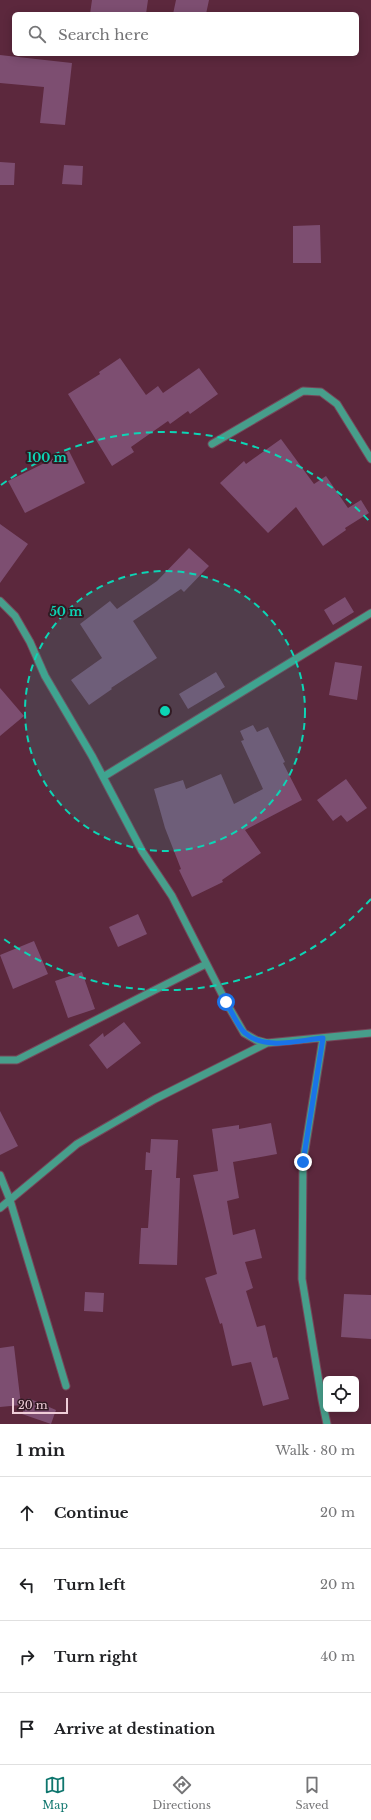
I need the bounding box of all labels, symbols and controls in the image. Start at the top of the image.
search box [12,12,359,56]
icon: search [26,23,48,45]
text: Search here [58,25,149,44]
text: 100 m [27,450,68,465]
text: 50 m [50,604,83,619]
centre of rings [158,704,172,718]
route start [217,993,235,1011]
route end [294,1153,312,1171]
map controls [323,1376,359,1412]
button: locate [323,1376,359,1412]
scale bar [12,1396,68,1415]
text: 20 m [18,1398,48,1412]
text: 1 min [16,1440,65,1461]
text: Walk · 80 m [276,1442,355,1459]
icon: ahead [16,1502,38,1524]
text: Continue [54,1503,129,1522]
text: 20 m [320,1504,355,1521]
icon: left [16,1574,38,1596]
text: Turn left [54,1575,125,1594]
text: 20 m [320,1576,355,1593]
icon: right [16,1646,38,1668]
text: Turn right [54,1647,137,1666]
text: 40 m [320,1648,355,1665]
icon: arrive [16,1718,38,1740]
text: Arrive at destination [54,1719,215,1738]
tab: Map [42,1774,68,1812]
tab: Directions [152,1774,211,1812]
tab: Saved [296,1774,329,1812]

